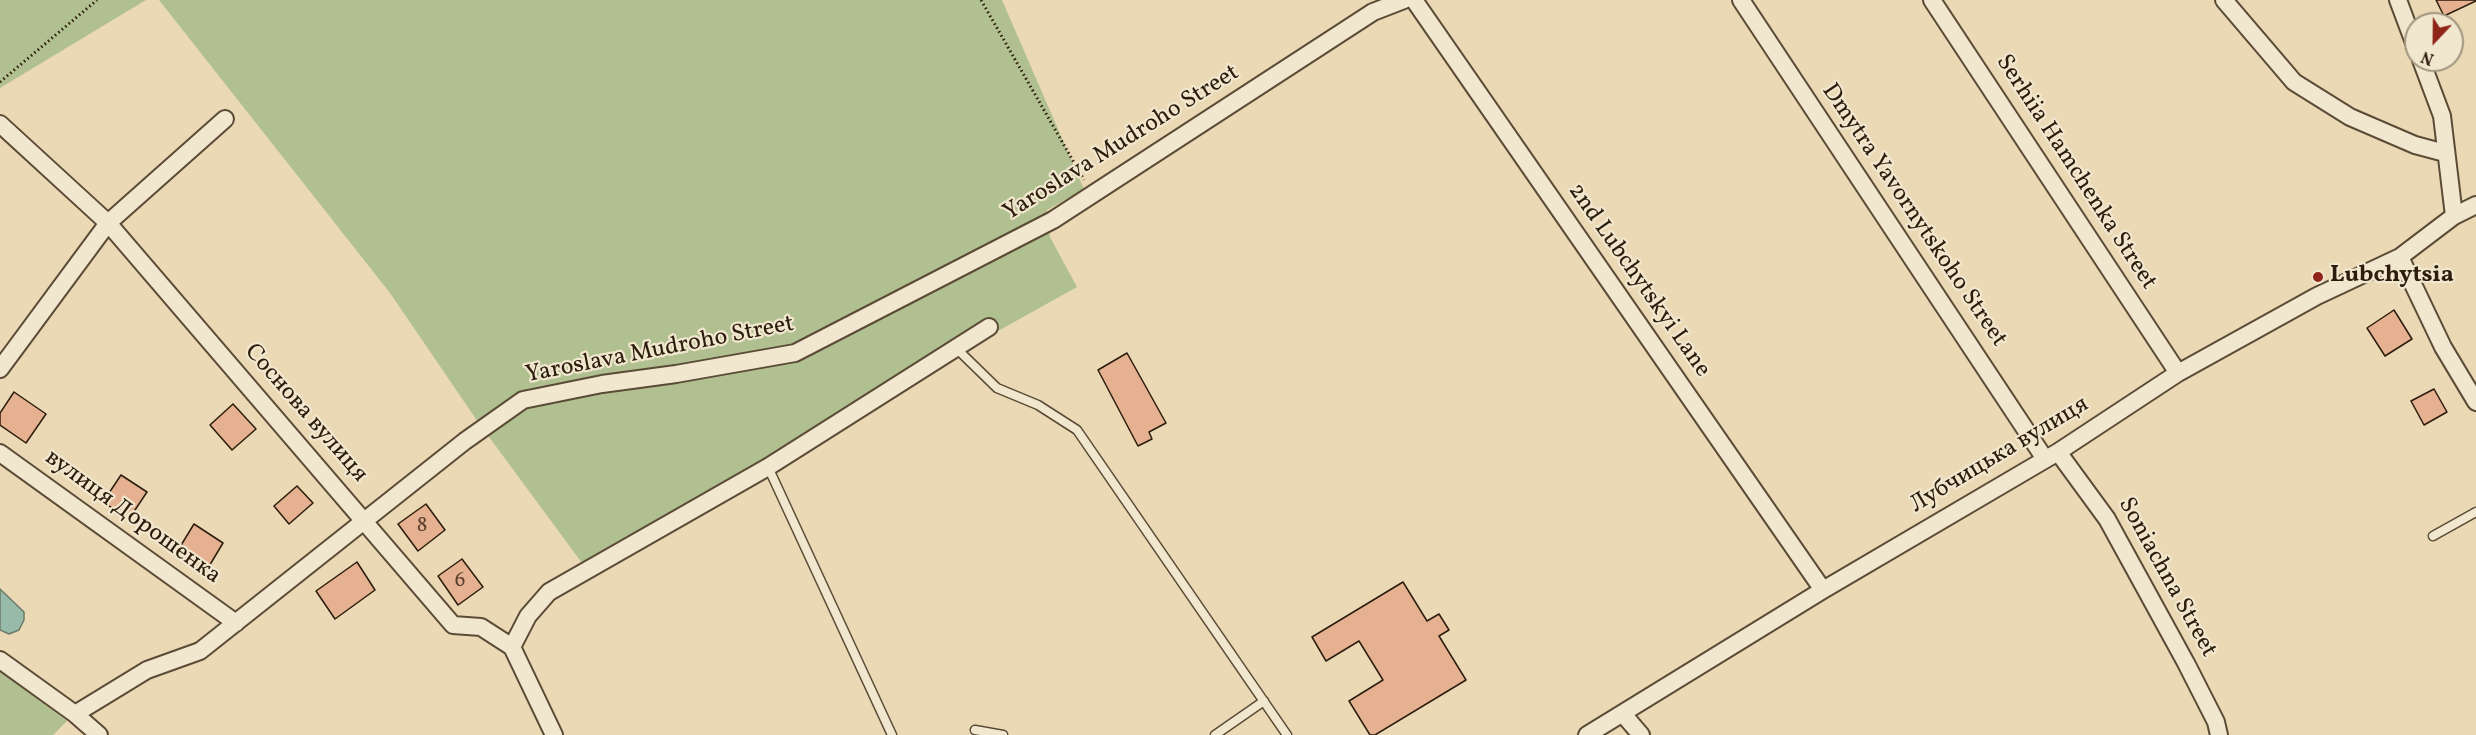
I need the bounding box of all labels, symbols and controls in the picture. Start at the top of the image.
north arrow [2404,12,2464,72]
text: N [2418,44,2438,69]
street label: Serhiia Hamchenka Street [1988,50,2162,296]
street label: Yaroslava Mudroho Street [999,60,1245,228]
street label: Dmytra Yavornytskoho Street [1814,79,2012,353]
street label: 2nd Lubchytskyi Lane [1560,179,1716,383]
place label: Lubchytsia [2330,263,2454,291]
marker: Lubchytsia [2311,270,2325,284]
street label: Yaroslava Mudroho Street [523,311,797,391]
street label: Соснова вулиця [237,339,373,489]
street label: Лубчицька вулиця [1905,391,2095,521]
street label: вулиця Дорошенка [38,444,226,592]
street label: Soniachna Street [2110,493,2222,663]
house number: 8 [417,514,427,540]
house number: 6 [455,569,465,595]

